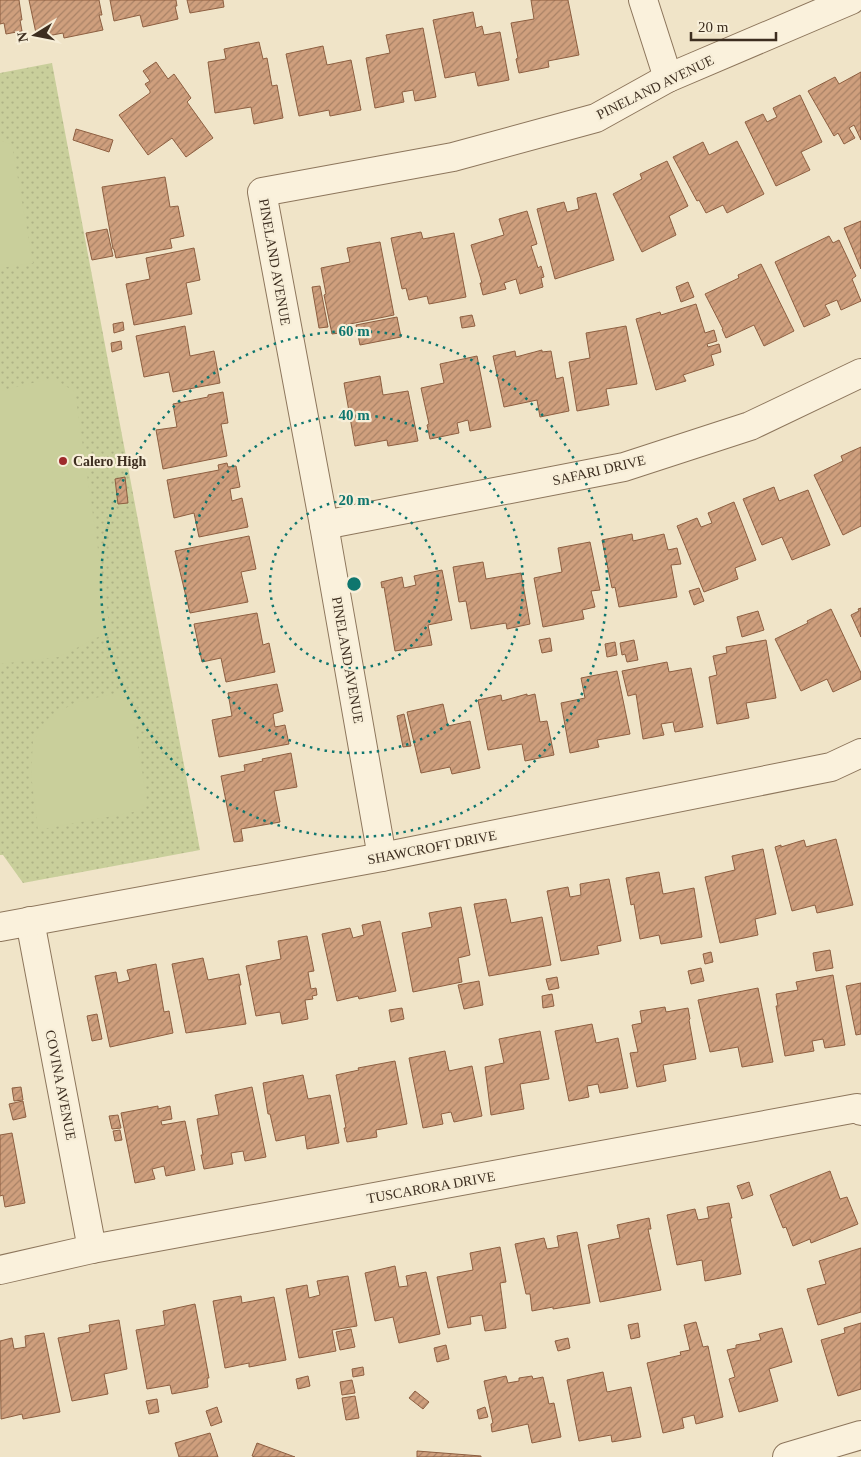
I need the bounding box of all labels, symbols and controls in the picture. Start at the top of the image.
north arrow [10,10,60,60]
scale bar [691,10,776,42]
text: 20 m [698,19,729,35]
text: N [14,31,31,43]
street label: PINELAND AVENUE [594,53,716,122]
street label: PINELAND AVENUE [256,198,293,327]
text: 60 m [338,323,370,339]
text: 40 m [338,407,370,423]
street label: SAFARI DRIVE [551,452,647,488]
place label: Calero High [73,454,146,469]
marker: Calero High [57,455,69,467]
text: 20 m [338,492,370,508]
centre of rings [345,575,363,593]
street label: PINELAND AVENUE [329,596,366,725]
street label: SHAWCROFT DRIVE [366,828,498,867]
street label: COVINA AVENUE [42,1029,79,1142]
street label: TUSCARORA DRIVE [366,1169,497,1206]

